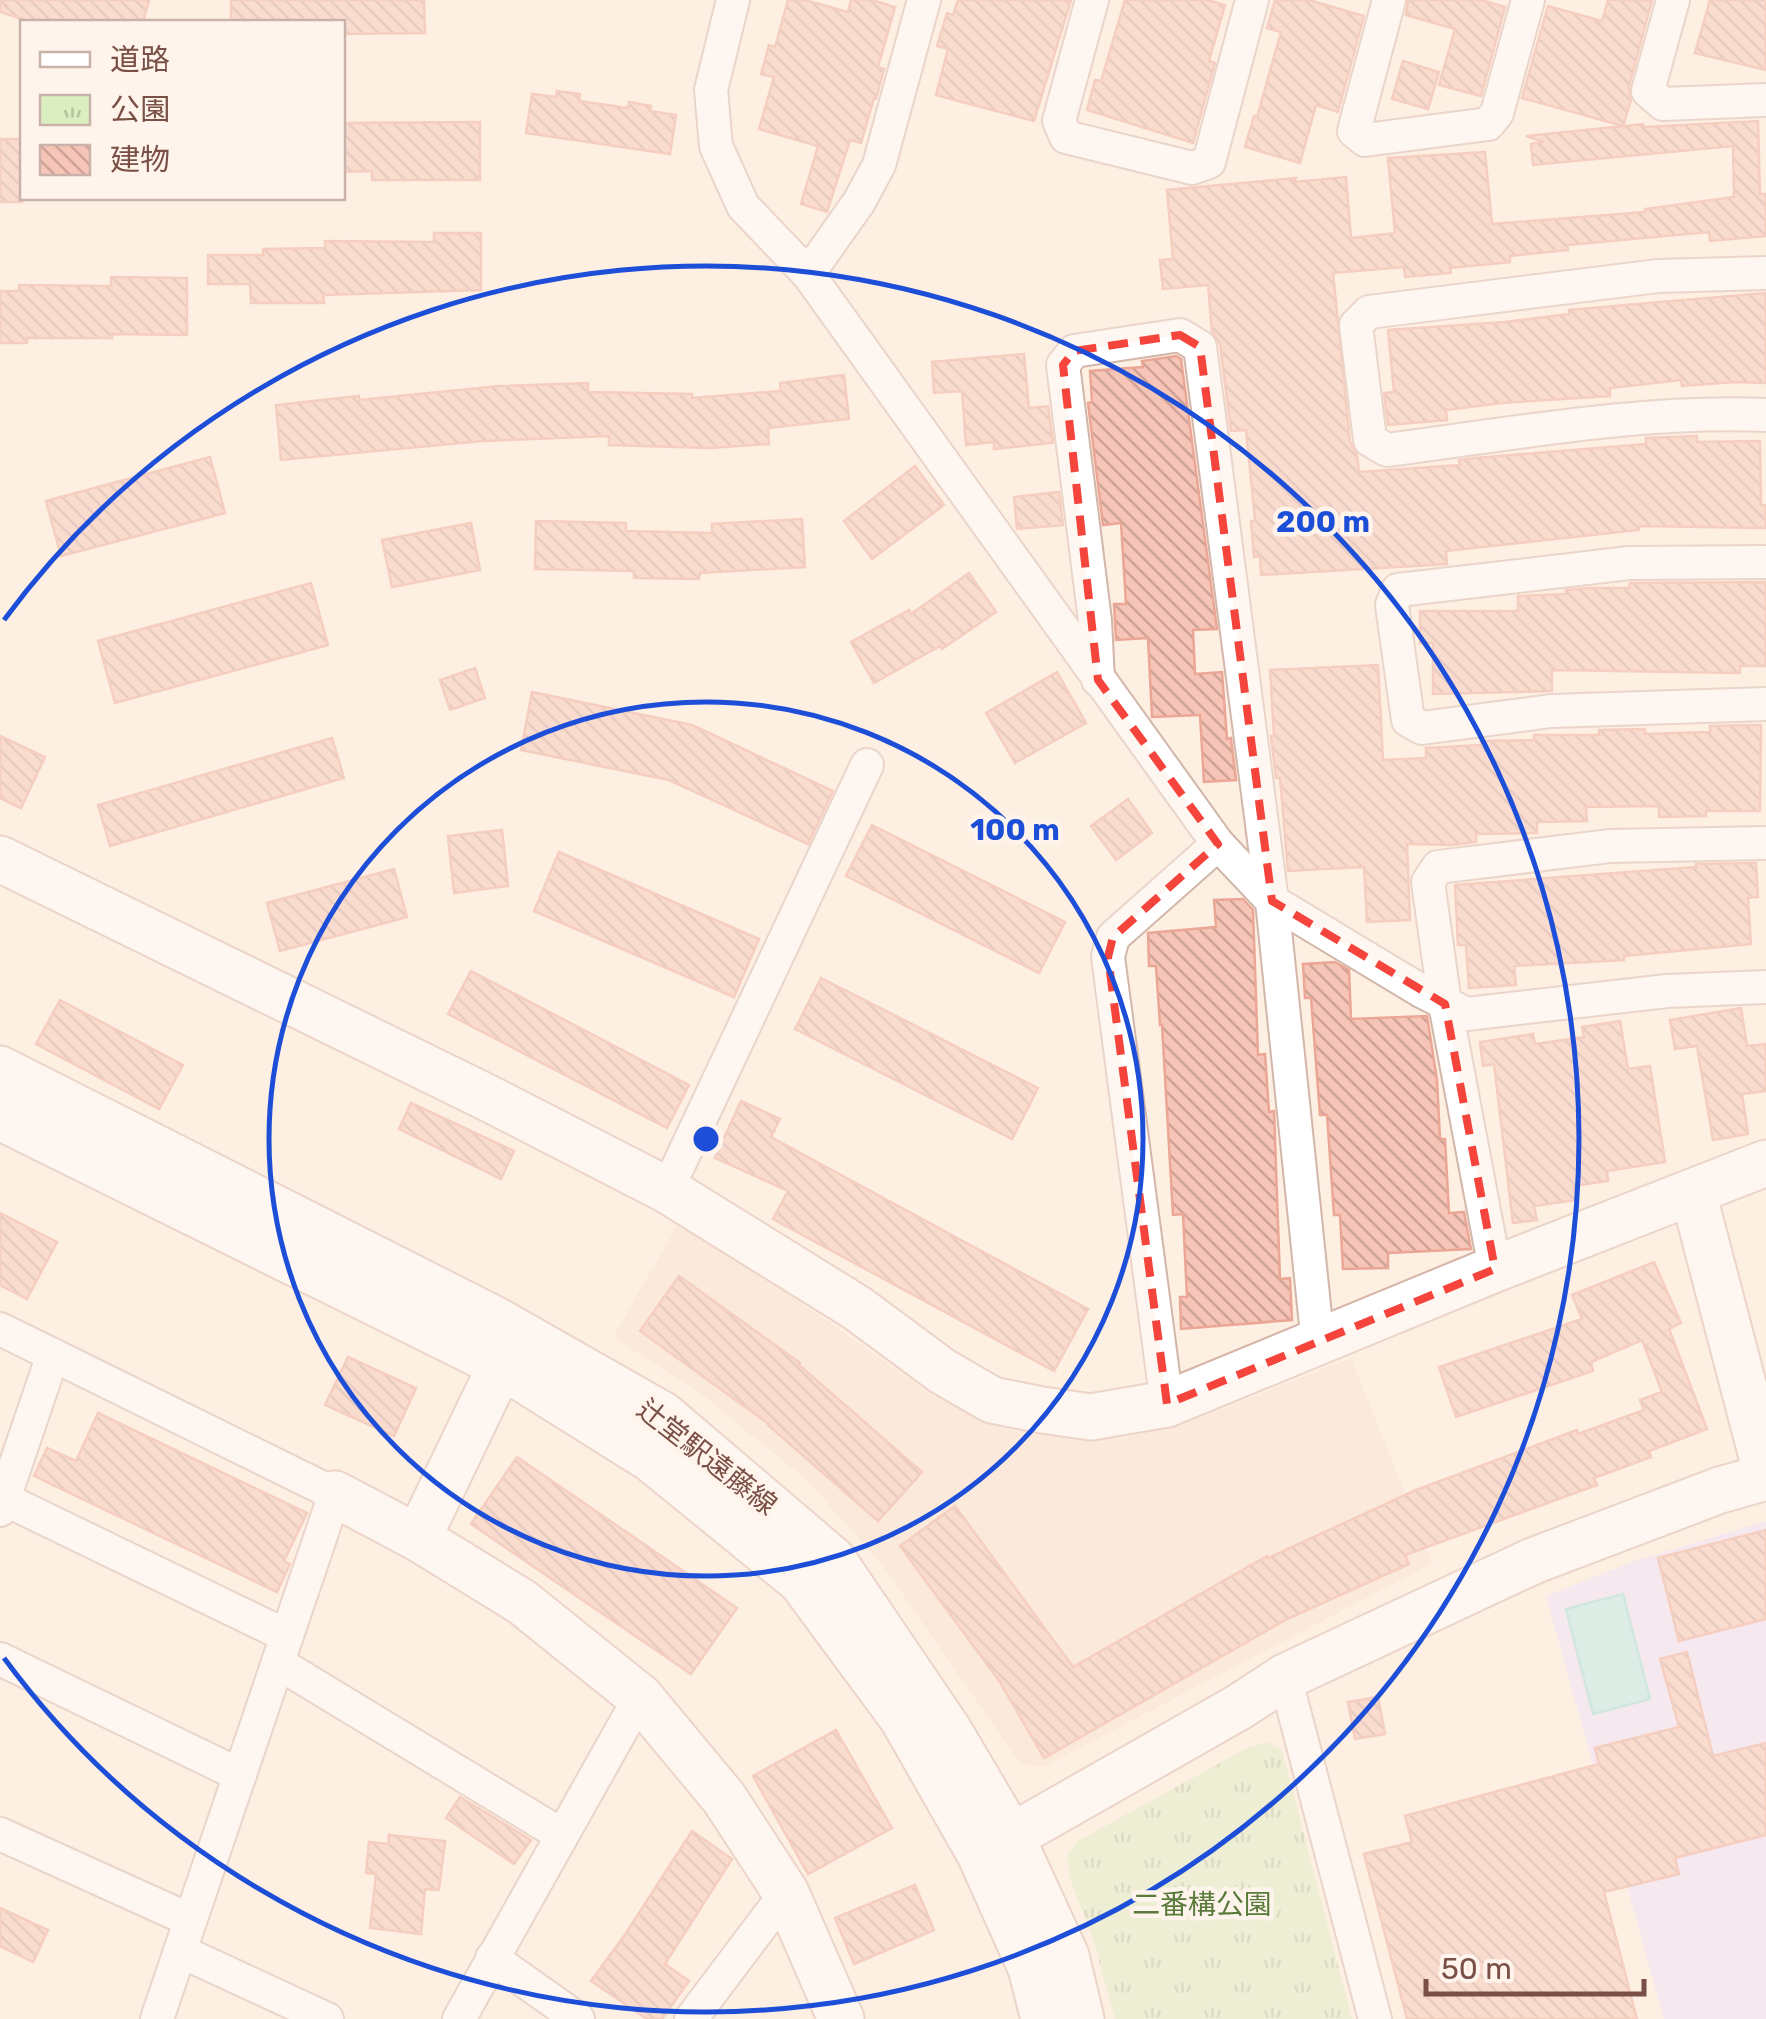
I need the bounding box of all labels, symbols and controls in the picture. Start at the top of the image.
legend [20,20,345,200]
text: 道路 [110,42,170,78]
text: 公園 [110,92,170,128]
text: 建物 [110,142,170,178]
text: 200 m [1276,504,1370,540]
text: 100 m [970,812,1060,848]
centre of rings [688,1121,724,1157]
street label: 辻堂駅遠藤線 [631,1392,783,1522]
park label: 二番構公園 [1132,1888,1272,1921]
scale bar [1426,1934,1644,1996]
text: 50 m [1441,1951,1512,1987]

